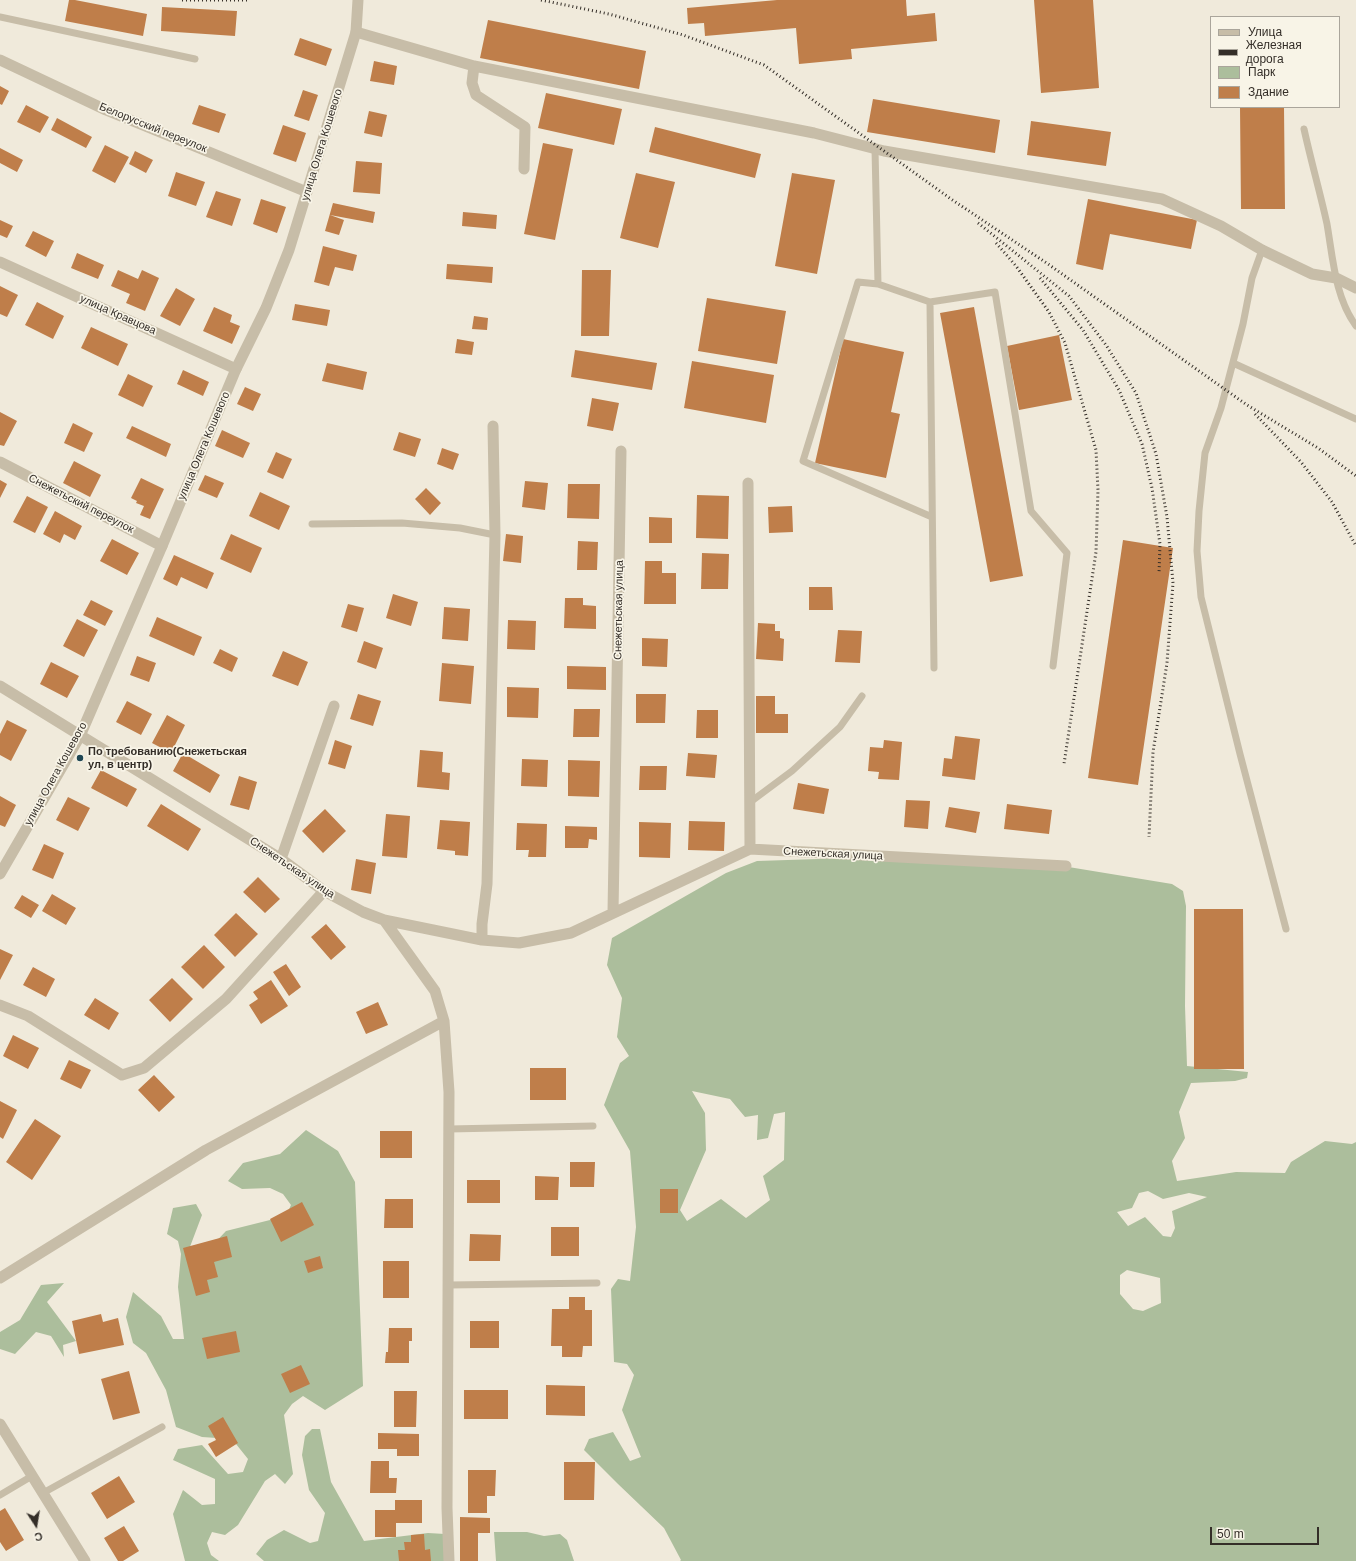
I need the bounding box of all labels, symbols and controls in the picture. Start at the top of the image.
legend [1210,16,1340,108]
text: Улица [1248,25,1282,39]
text: Железная дорога [1246,38,1302,66]
text: Парк [1248,65,1275,79]
text: Здание [1248,85,1289,99]
street label: улица Олега Кошевого [299,87,345,203]
street label: Белорусский переулок [97,100,209,156]
street label: улица Кравцова [78,292,158,338]
street label: улица Олега Кошевого [175,390,233,502]
street label: Снежетьский переулок [26,472,136,536]
street label: Снежетьская улица [612,560,626,660]
street label: улица Олега Кошевого [22,720,90,828]
place label: По требованию(Снежетьская ул, в центр) [88,745,247,771]
marker: По требованию(Снежетьская ул, в центр) [75,753,85,763]
street label: Снежетьская улица [247,835,337,901]
street label: Снежетьская улица [783,845,883,863]
north arrow [16,1505,56,1545]
scale bar [1212,1519,1321,1545]
text: 50 m [1217,1527,1244,1541]
text: С [33,1530,44,1543]

